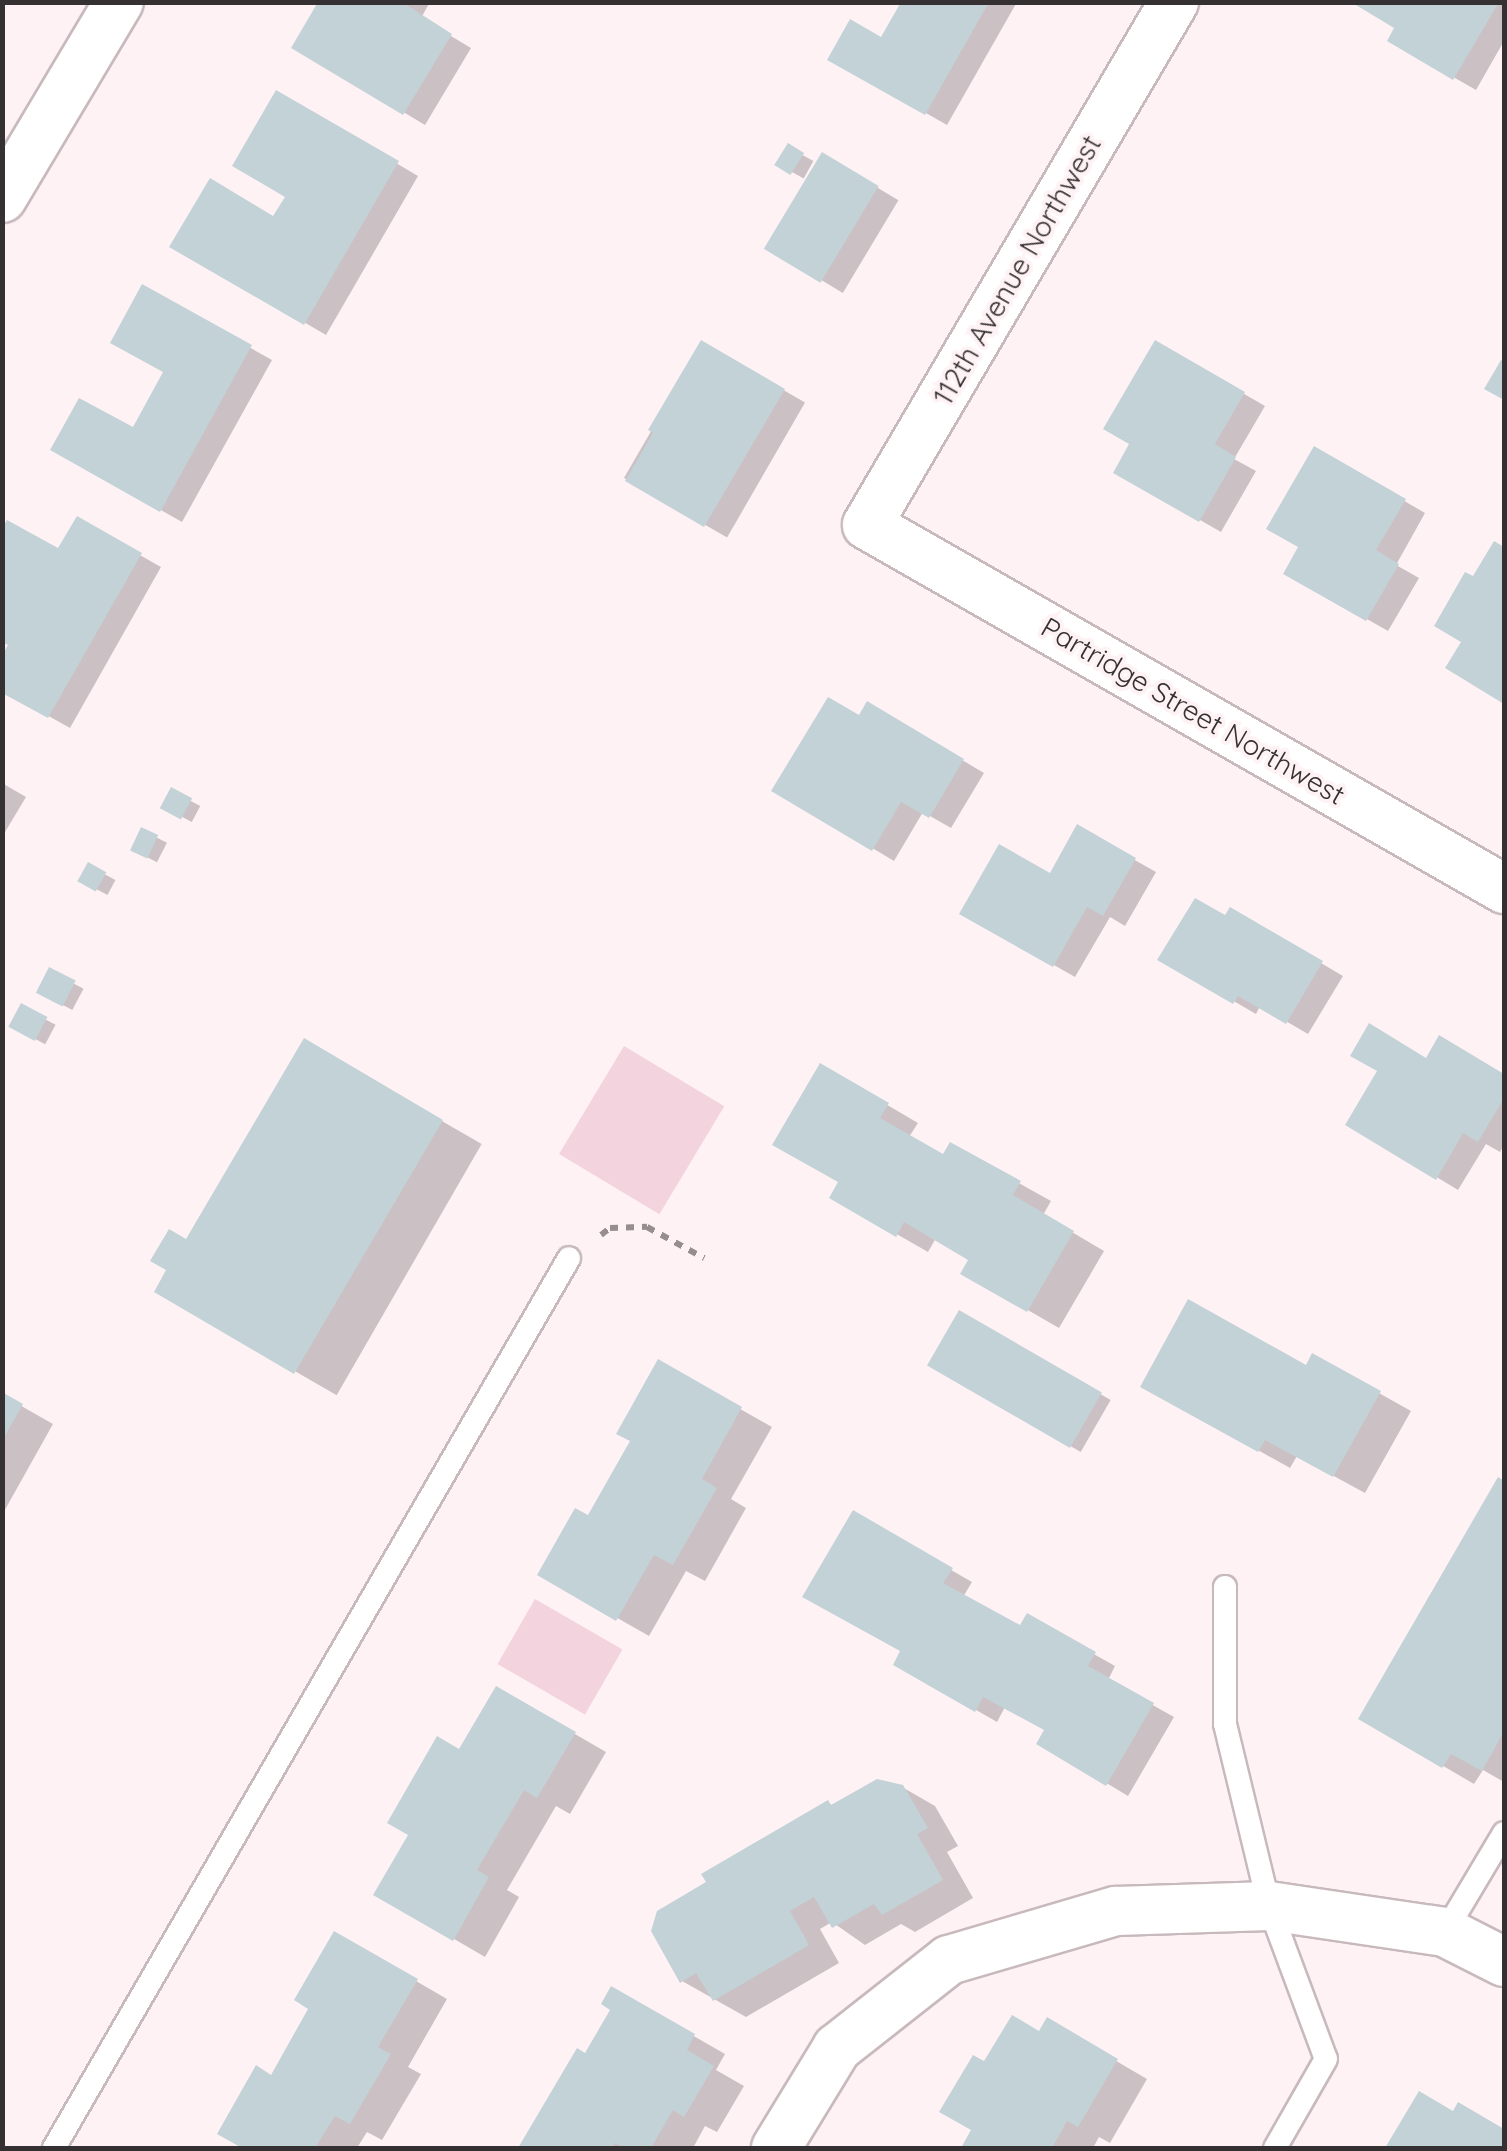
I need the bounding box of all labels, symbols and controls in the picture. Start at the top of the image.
street label: 112th Avenue Northwest [926,129,1108,411]
street label: Partridge Street Northwest [1035,610,1351,812]

